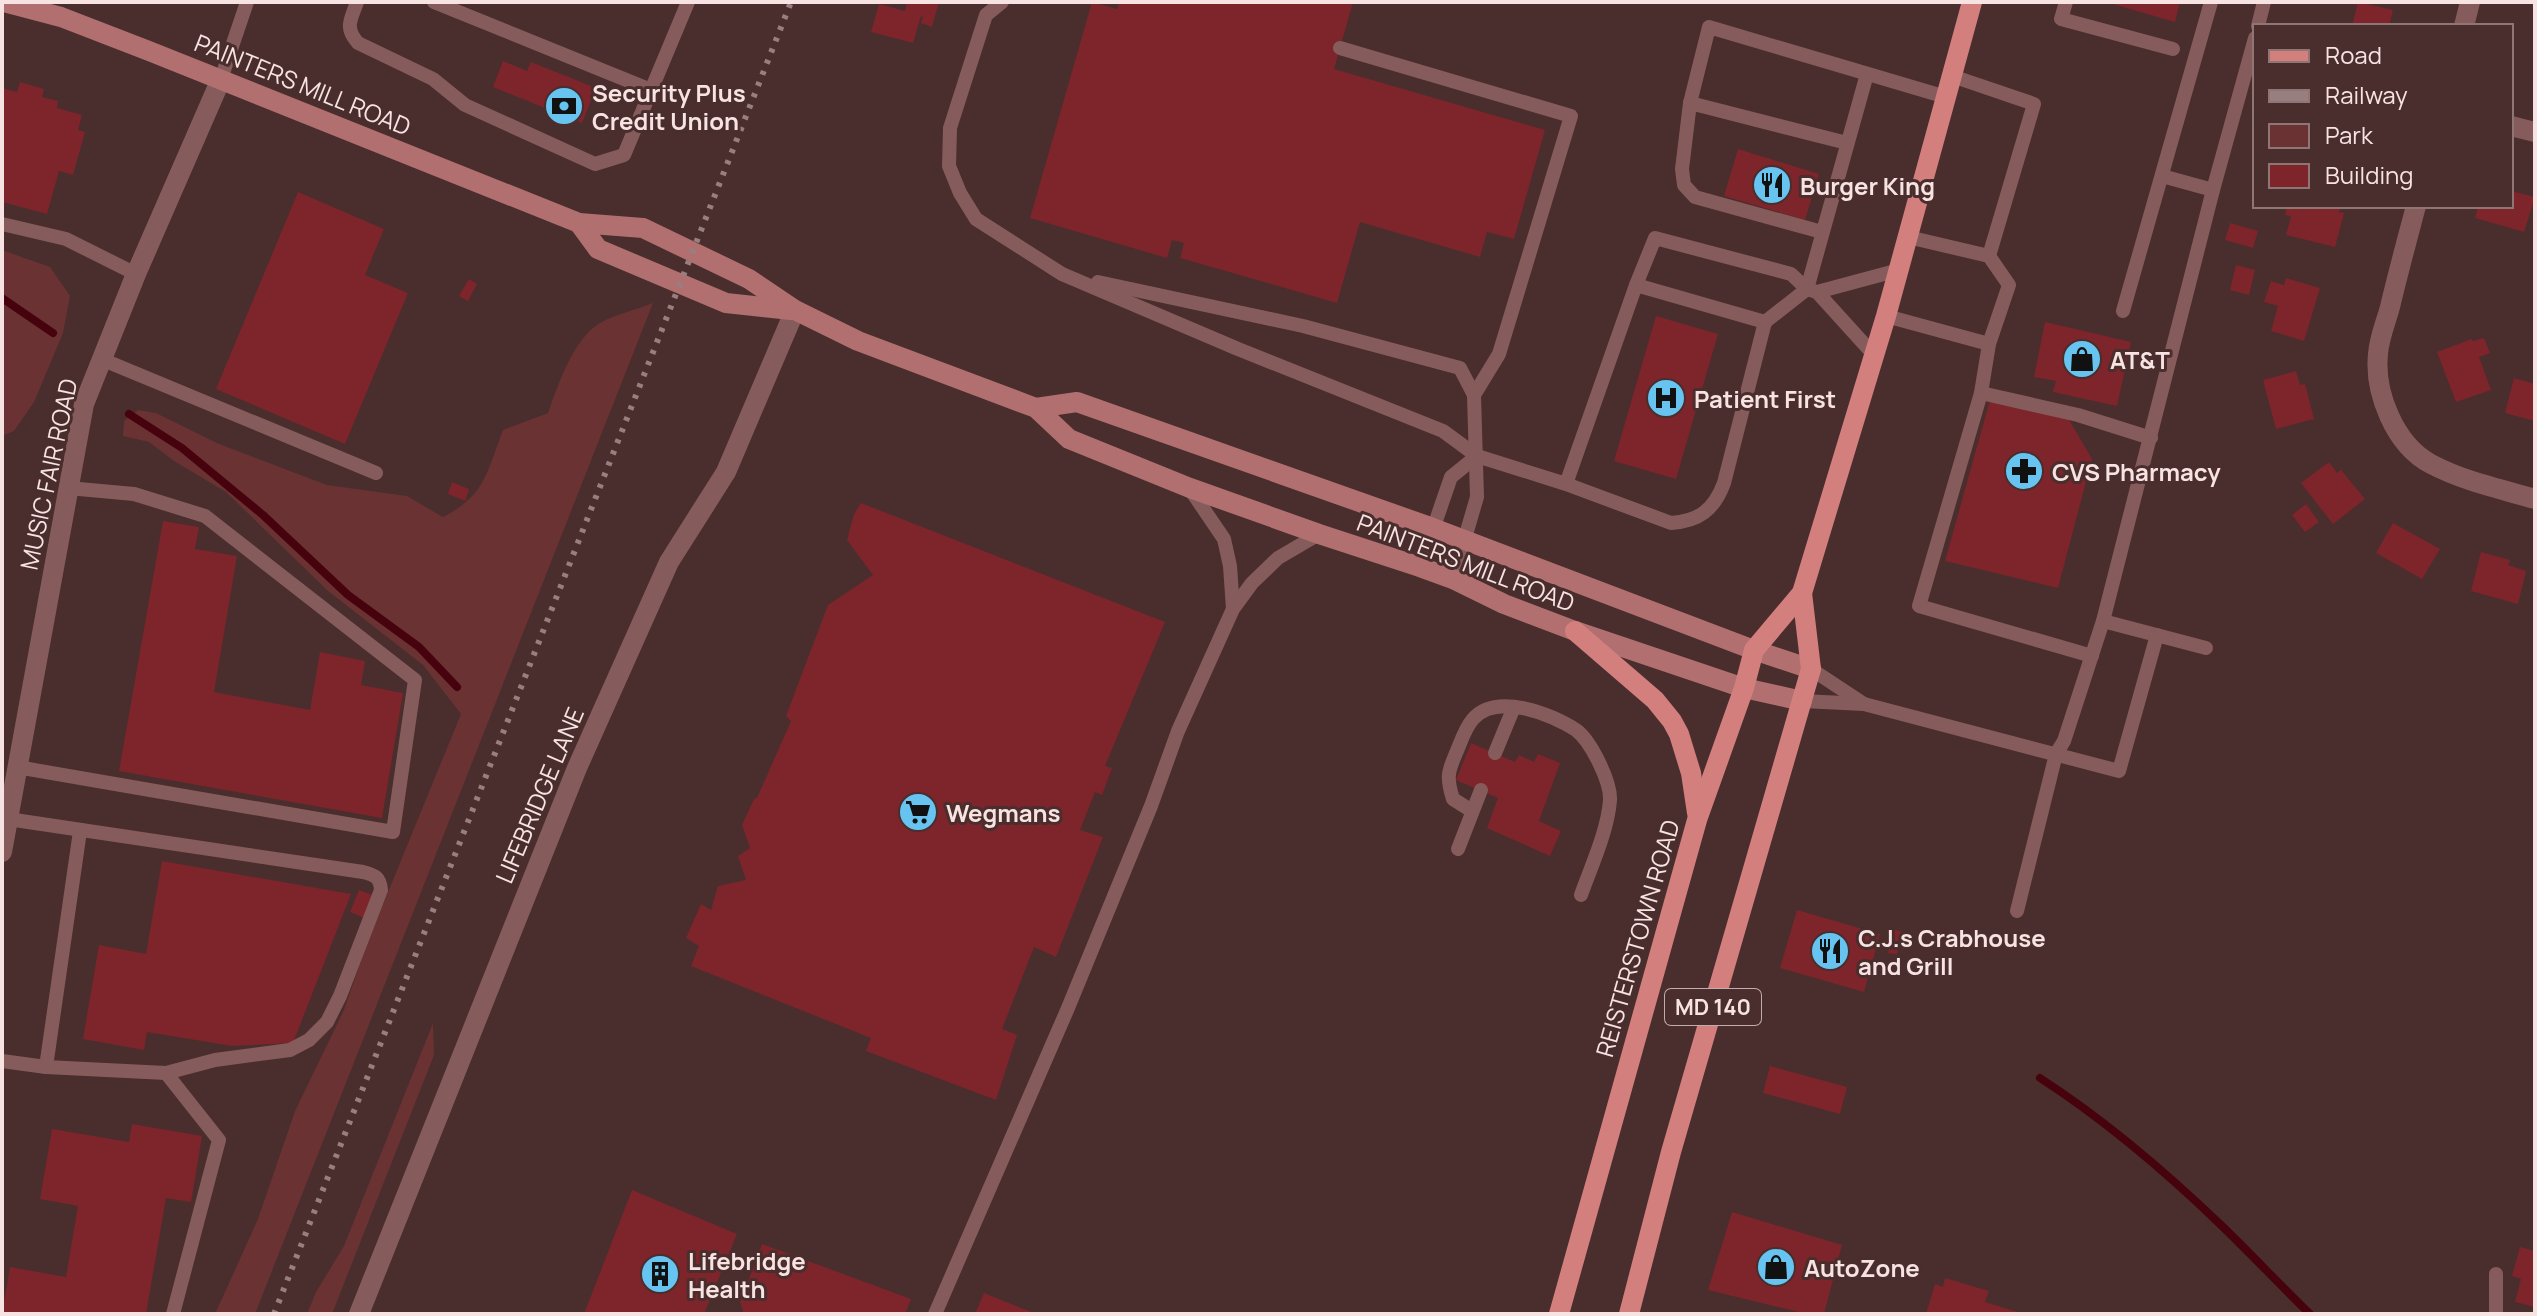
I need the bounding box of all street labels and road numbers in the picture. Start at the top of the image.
street label: PAINTERS MILL ROAD [190,26,416,142]
street label: MUSIC FAIR ROAD [12,375,84,573]
street label: PAINTERS MILL ROAD [1352,505,1580,619]
street label: LIFEBRIDGE LANE [487,702,591,888]
street label: REISTERSTOWN ROAD [1587,816,1687,1060]
road number: MD 140 [1665,989,1761,1025]

